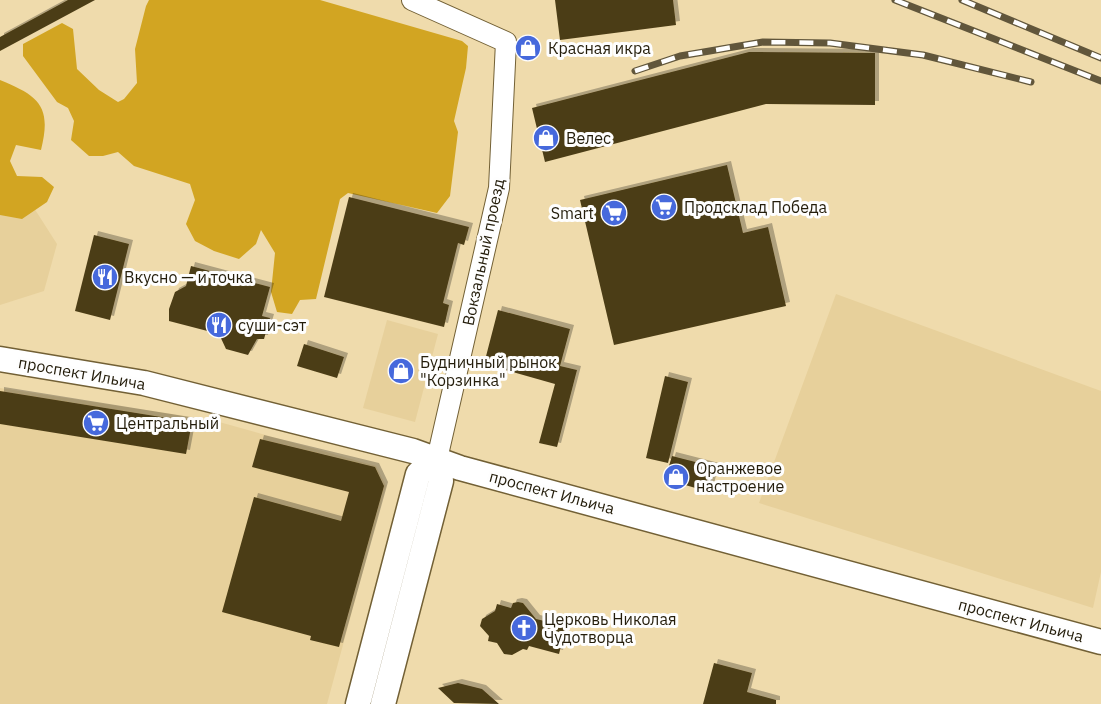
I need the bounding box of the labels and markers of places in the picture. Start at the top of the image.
shop icon: Красная икра [513,33,543,63]
place label: Красная икра [548,38,651,58]
shop icon: Велес [531,123,561,153]
place label: Велес [566,128,611,148]
supermarket icon: Продсклад Победа [649,192,679,222]
place label: Продсклад Победа [684,197,827,217]
supermarket icon: Smart [599,198,629,228]
place label: Smart [551,203,594,223]
restaurant icon: Вкусно — и точка [90,262,120,292]
place label: Вкусно — и точка [124,267,253,287]
restaurant icon: суши-сэт [204,310,234,340]
place label: суши-сэт [238,315,307,335]
place label: Будничный рынок "Корзинка" [420,352,557,390]
shop icon: Будничный рынок "Корзинка" [386,356,416,386]
supermarket icon: Центральный [81,408,111,438]
place label: Центральный [116,413,219,433]
place label: Оранжевое настроение [696,458,784,496]
shop icon: Оранжевое настроение [661,462,691,492]
place label: Церковь Николая Чудотворца [544,609,677,647]
church icon: Церковь Николая Чудотворца [509,613,539,643]

